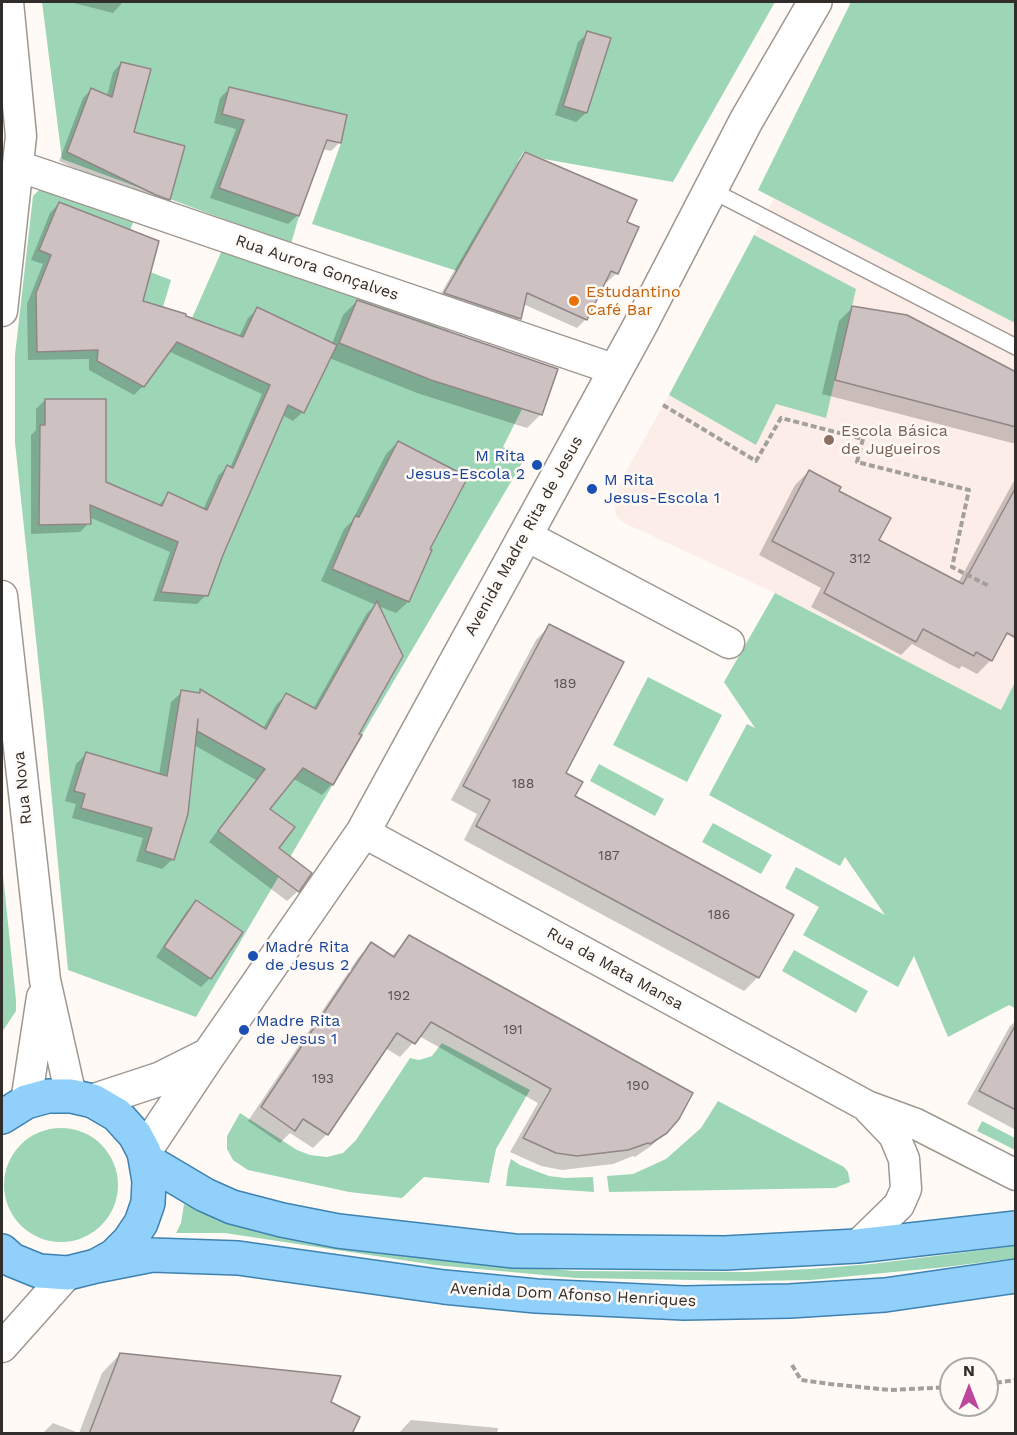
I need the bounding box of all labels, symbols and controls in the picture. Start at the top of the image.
street label: Rua Aurora Gonçalves [233,231,401,305]
place label: Estudantino Café Bar [586,282,681,320]
marker: Estudantino Café Bar [567,294,581,308]
place label: Escola Básica de Jugueiros [841,421,948,459]
street label: Avenida Madre Rita de Jesus [461,433,587,639]
marker: Escola Básica de Jugueiros [822,433,836,447]
place label: M Rita Jesus-Escola 2 [406,446,525,484]
marker: M Rita Jesus-Escola 2 [530,458,544,472]
place label: M Rita Jesus-Escola 1 [604,470,720,508]
marker: M Rita Jesus-Escola 1 [585,482,599,496]
house number: 312 [849,551,871,567]
house number: 189 [554,676,576,692]
street label: Rua Nova [10,751,36,825]
house number: 188 [512,776,534,792]
house number: 187 [598,848,620,864]
house number: 186 [708,907,730,923]
street label: Rua da Mata Mansa [543,924,687,1014]
place label: Madre Rita de Jesus 2 [265,937,349,975]
marker: Madre Rita de Jesus 2 [246,949,260,963]
house number: 192 [388,988,410,1004]
place label: Madre Rita de Jesus 1 [256,1011,340,1049]
house number: 191 [503,1022,523,1038]
marker: Madre Rita de Jesus 1 [237,1023,251,1037]
house number: 193 [312,1071,334,1087]
house number: 190 [627,1078,649,1094]
street label: Avenida Dom Afonso Henriques [449,1279,697,1311]
north arrow [939,1357,999,1417]
text: N [963,1361,975,1380]

